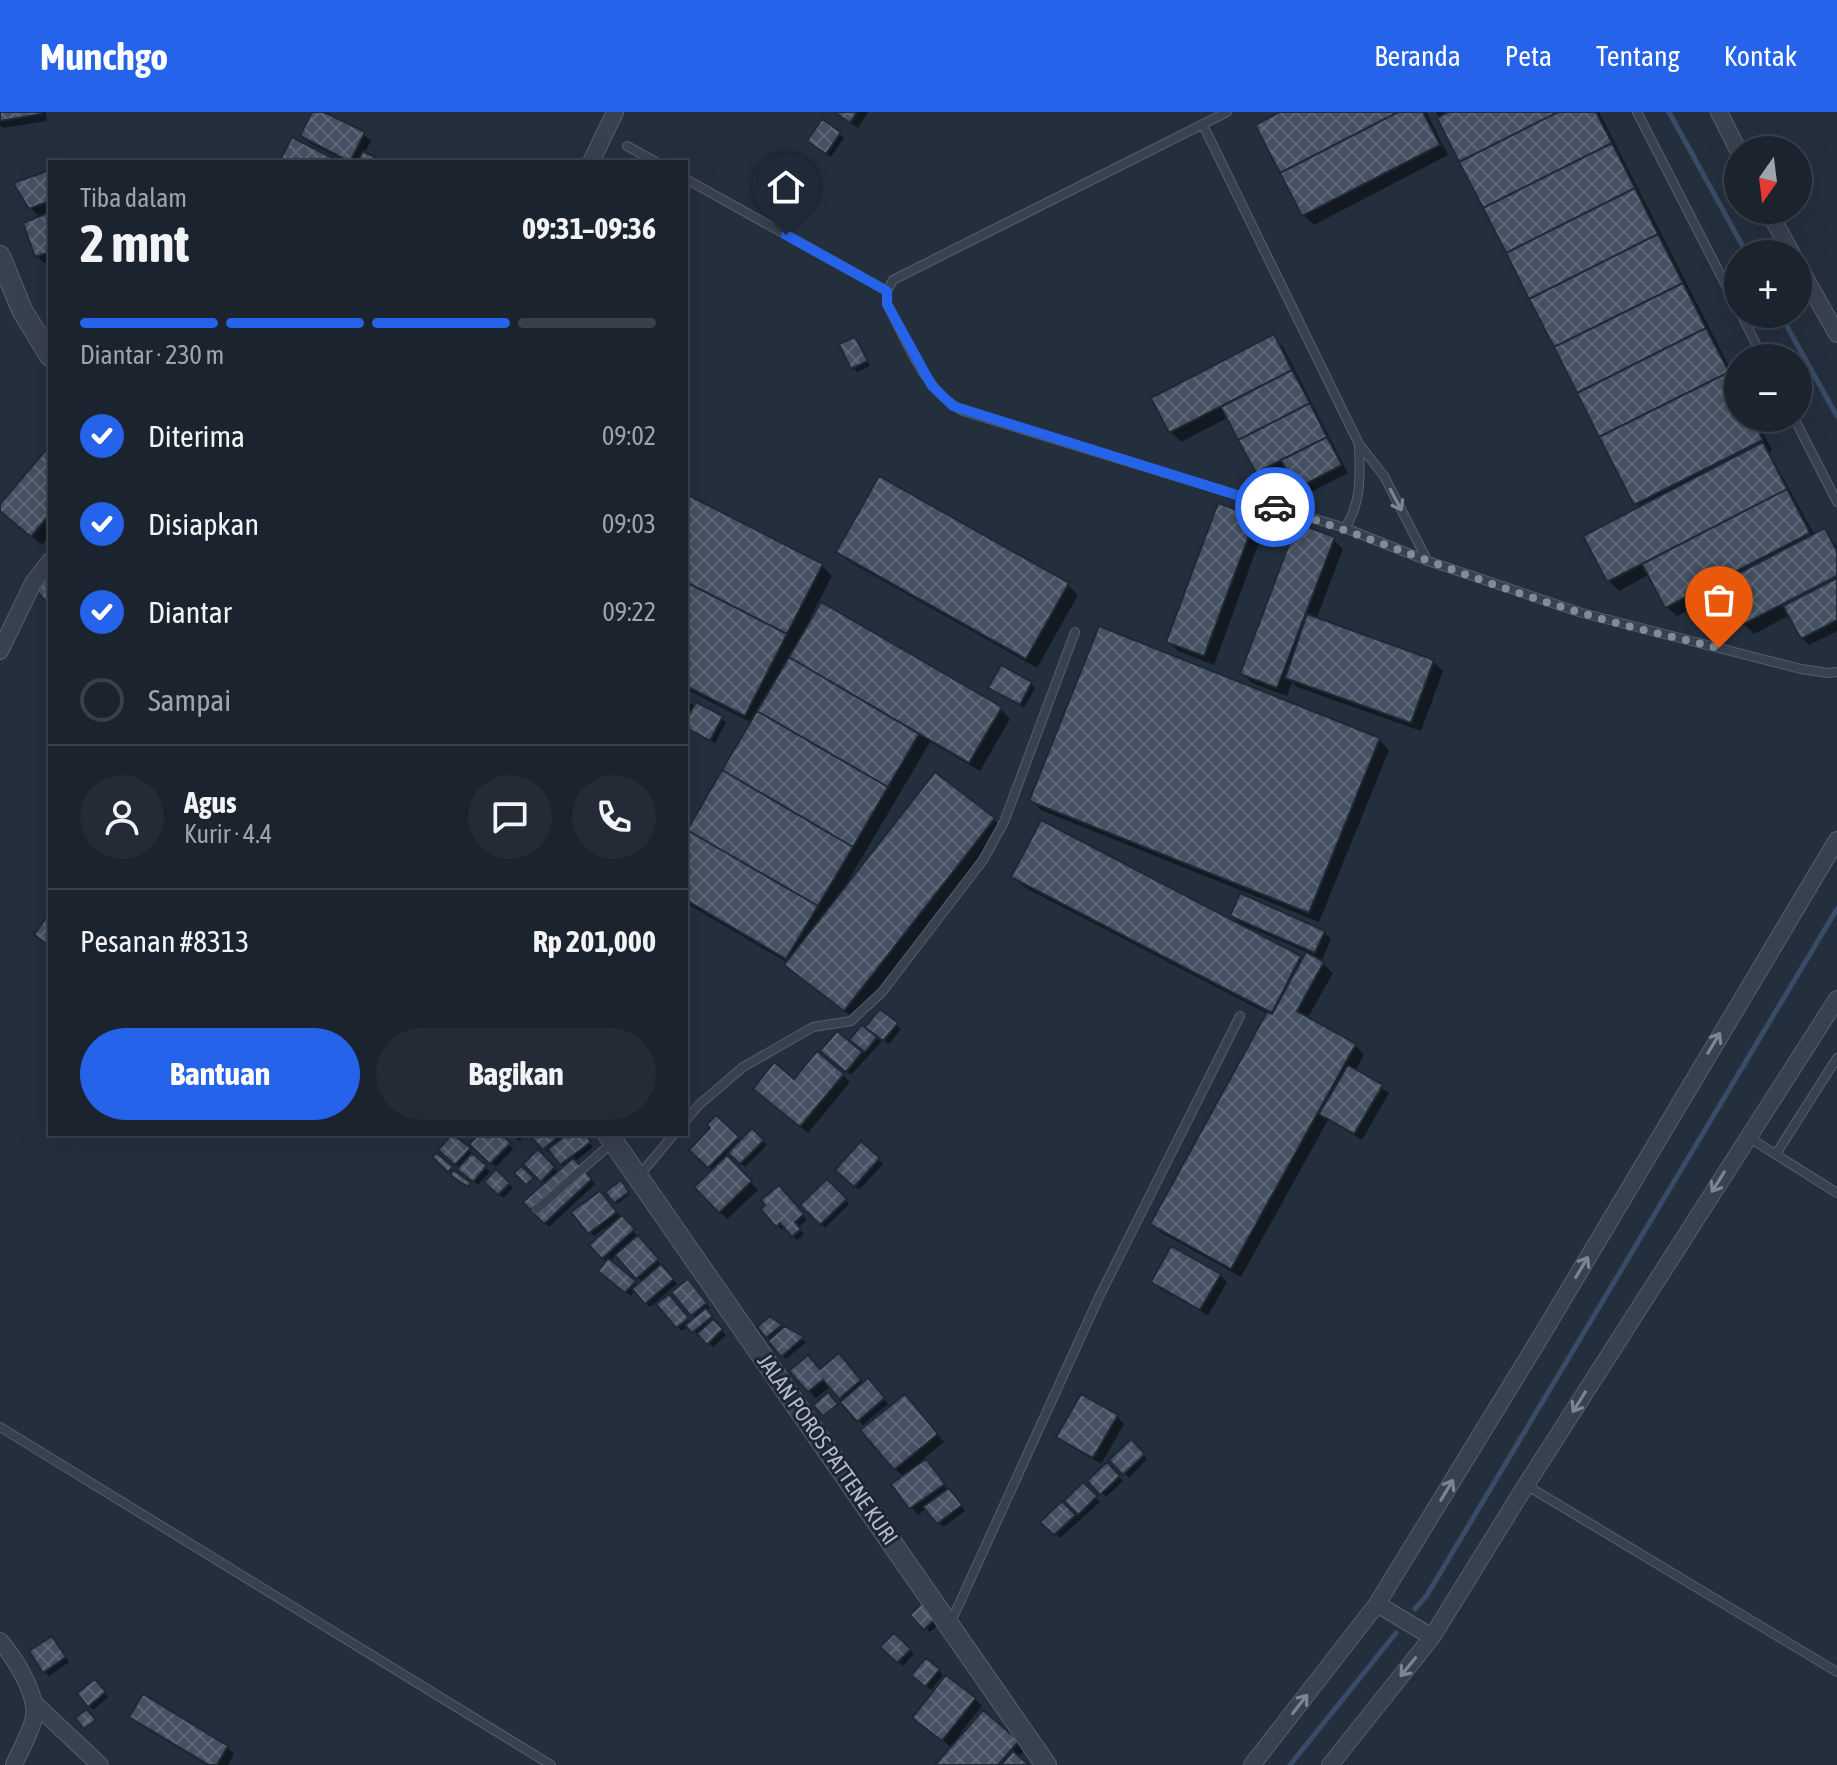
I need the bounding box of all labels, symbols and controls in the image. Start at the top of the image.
text: Munchgo [40,35,168,78]
text: Beranda [1374,40,1461,72]
text: Peta [1505,40,1552,72]
text: Tentang [1596,40,1680,72]
text: Kontak [1724,40,1797,72]
north arrow [1724,136,1812,224]
map controls [1724,136,1812,432]
pin [752,153,820,235]
icon: home [764,165,808,209]
text: Tiba dalam [80,183,187,213]
text: 09:31–09:36 [522,211,656,245]
text: 2 mnt [80,213,189,273]
button: + [1724,240,1812,328]
text: Diantar · 230 m [80,340,224,370]
button: − [1724,344,1812,432]
icon: check [80,414,124,458]
text: Diterima [148,419,245,453]
text: 09:02 [602,421,656,451]
courier [1235,467,1315,547]
icon: car [1253,485,1297,529]
one-way arrow [1389,488,1405,512]
icon: check [80,502,124,546]
text: Disiapkan [148,507,259,541]
text: 09:03 [602,509,656,539]
pin [1685,566,1753,648]
icon: bag [1697,578,1741,622]
icon: check [80,590,124,634]
text: Diantar [148,595,232,629]
text: 09:22 [602,597,656,627]
text: Sampai [148,683,231,717]
button: person [80,775,164,859]
button: chat [468,775,552,859]
button: phone [572,775,656,859]
text: Agus [184,785,237,819]
text: Kurir · 4.4 [184,819,272,849]
text: Pesanan #8313 [80,924,249,958]
text: Rp 201,000 [533,924,656,958]
button: Bantuan [80,1028,360,1120]
button: Bagikan [376,1028,656,1120]
one-way arrow [1706,1032,1722,1055]
one-way arrow [1710,1170,1726,1193]
one-way arrow [1574,1256,1590,1279]
street label: JALAN POROS PATTENE KURI [752,1349,904,1549]
one-way arrow [1570,1390,1587,1412]
one-way arrow [1439,1479,1455,1502]
one-way arrow [1399,1656,1417,1677]
one-way arrow [1292,1694,1309,1715]

